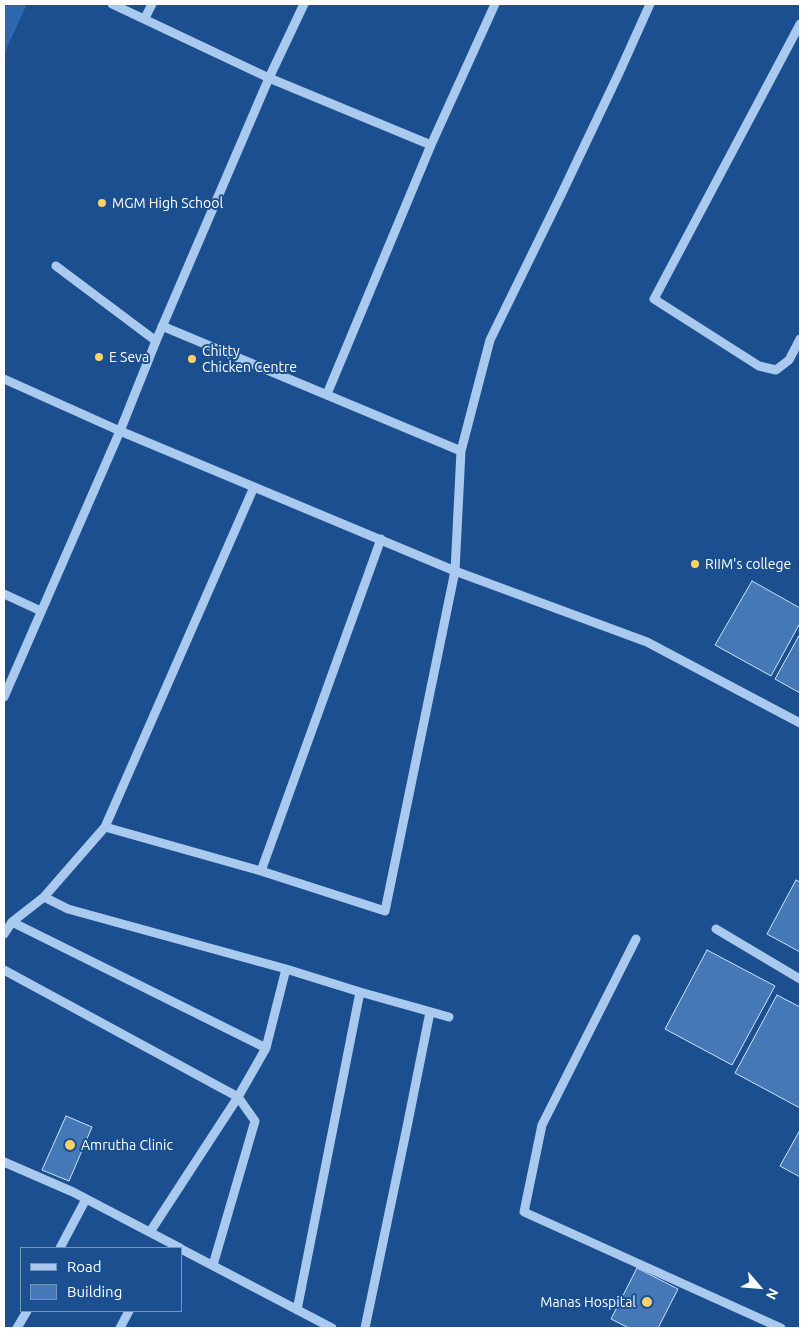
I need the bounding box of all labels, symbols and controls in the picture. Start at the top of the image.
place label: MGM High School [112,195,223,211]
marker: MGM High School [96,197,108,209]
place label: Chitty Chicken Centre [202,343,297,376]
place label: E Seva [109,349,149,365]
marker: E Seva [93,351,105,363]
marker: Chitty Chicken Centre [186,353,198,365]
place label: RIIM's college [705,556,791,572]
marker: RIIM's college [689,558,701,570]
place label: Amrutha Clinic [81,1137,173,1153]
marker: Amrutha Clinic [63,1138,77,1152]
legend [20,1247,182,1312]
text: Road [67,1258,102,1275]
north arrow [734,1262,784,1312]
text: Building [67,1283,122,1300]
text: N [763,1286,782,1302]
place label: Manas Hospital [540,1294,636,1310]
marker: Manas Hospital [640,1295,654,1309]

